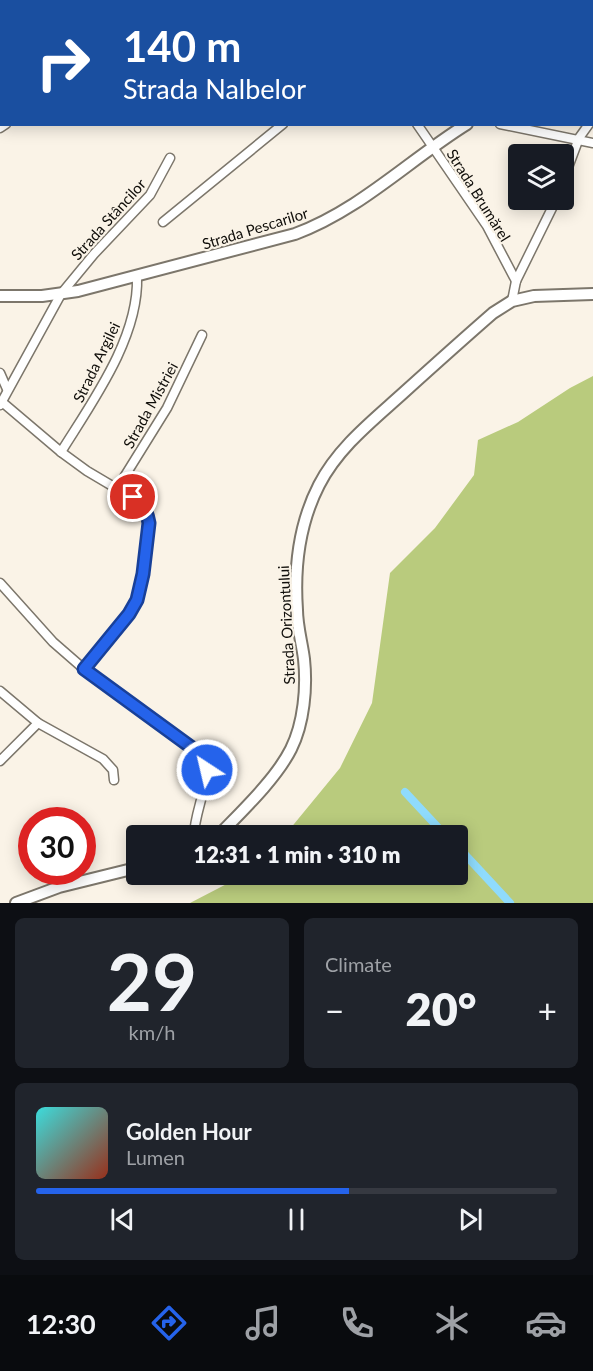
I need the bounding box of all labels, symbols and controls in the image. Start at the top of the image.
text: 140 m [123,21,241,71]
icon: right [24,24,102,102]
text: Strada Nalbelor [123,72,306,105]
map controls [508,144,574,210]
button: layers [508,144,574,210]
street label: Strada Brumărel [443,146,515,244]
street label: Strada Stâncilor [67,174,149,263]
street label: Strada Pescarilor [200,203,311,253]
street label: Strada Argilei [69,319,123,405]
street label: Strada Mistriei [119,359,181,451]
pin [107,471,158,522]
icon: arrive [116,480,149,513]
street label: Strada Orizontului [274,565,298,685]
position arrow [175,738,239,802]
speed limit sign: 30 [18,807,96,885]
text: 12:31 · 1 min · 310 m [194,841,400,868]
text: 29 [107,934,197,1028]
text: Climate [325,952,392,976]
text: 20° [406,982,476,1036]
text: − [325,990,344,1030]
text: + [538,990,557,1030]
text: km/h [129,1020,175,1044]
text: Golden Hour [126,1118,252,1145]
text: Lumen [126,1145,185,1169]
icon: previous [106,1203,139,1236]
icon: pause [280,1203,313,1236]
icon: next [454,1203,487,1236]
icon: directions [148,1302,190,1344]
icon: music [242,1302,284,1344]
icon: phone [336,1302,378,1344]
icon: climate [431,1302,473,1344]
icon: car [525,1302,567,1344]
text: 12:30 [26,1307,96,1340]

